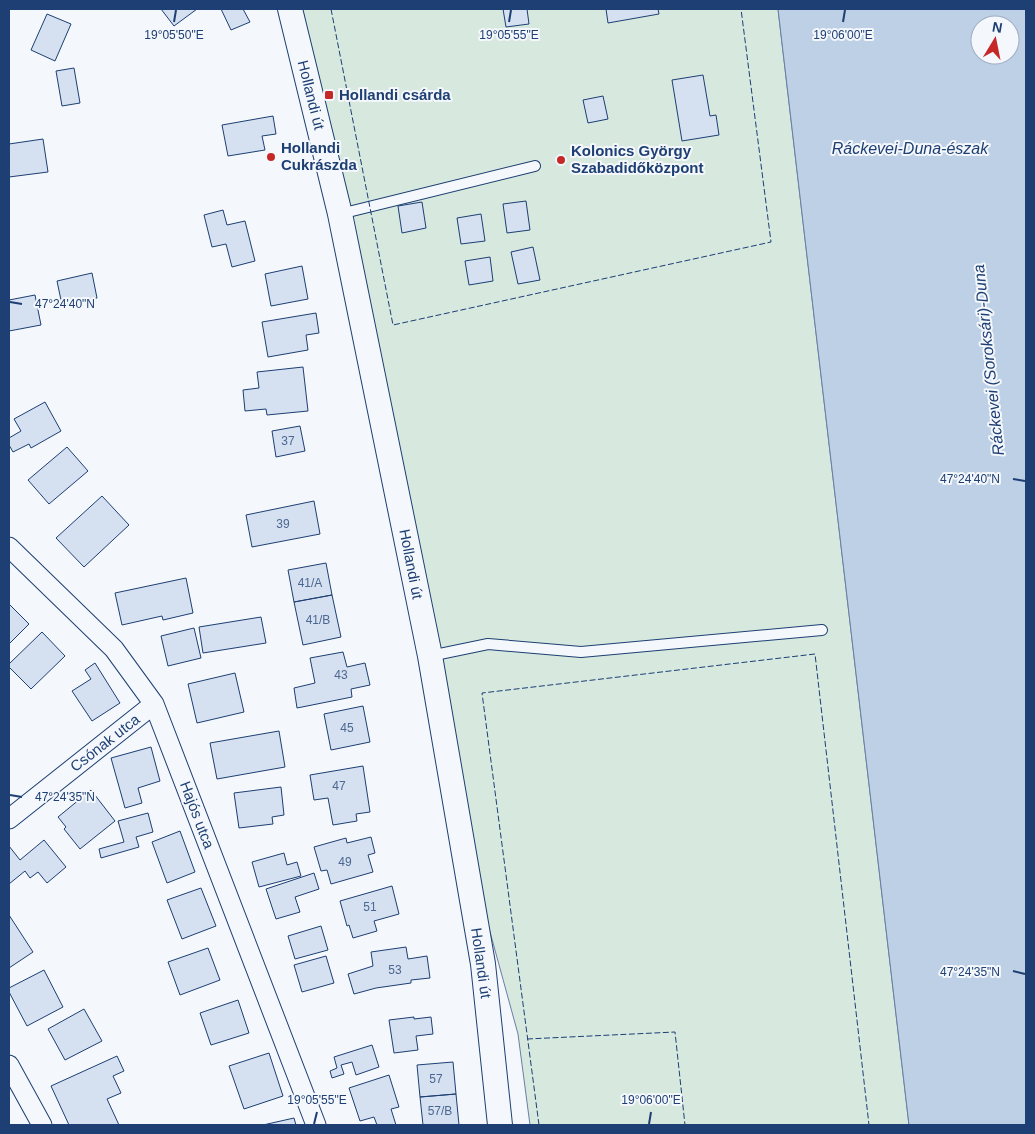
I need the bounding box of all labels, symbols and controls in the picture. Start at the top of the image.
north arrow [970,15,1020,65]
text: N [991,18,1004,36]
text: 19°05'50"E [144,28,204,42]
text: 19°05'55"E [479,28,539,42]
text: 19°06'00"E [813,28,873,42]
street label: Hollandi út [295,58,329,132]
place label: Hollandi csárda [339,86,451,103]
marker: Hollandi csárda [323,89,335,101]
place label: Hollandi Cukrászda [281,139,358,173]
water label: Ráckevei-Duna-észak [832,140,989,157]
place label: Kolonics György Szabadidőközpont [571,142,704,176]
marker: Hollandi Cukrászda [265,151,277,163]
marker: Kolonics György Szabadidőközpont [555,154,567,166]
water label: Ráckevei (Soroksári)-Duna [970,263,1007,456]
text: 47°24'40"N [35,297,95,311]
house number: 37 [281,434,295,448]
text: 47°24'40"N [940,472,1000,486]
house number: 39 [276,517,290,531]
street label: Hollandi út [396,527,427,601]
house number: 41/A [298,576,322,590]
house number: 41/B [306,613,330,627]
house number: 43 [334,668,348,682]
street label: Csónak utca [67,710,143,775]
house number: 45 [340,721,354,735]
street label: Hajós utca [177,779,218,852]
house number: 47 [332,779,346,793]
text: 47°24'35"N [35,790,95,804]
house number: 49 [338,855,352,869]
house number: 51 [363,900,377,914]
street label: Hollandi út [468,927,495,1000]
house number: 53 [388,963,402,977]
text: 47°24'35"N [940,965,1000,979]
house number: 57 [429,1072,443,1086]
text: 19°05'55"E [287,1093,347,1107]
text: 19°06'00"E [621,1093,681,1107]
house number: 57/B [428,1104,452,1118]

